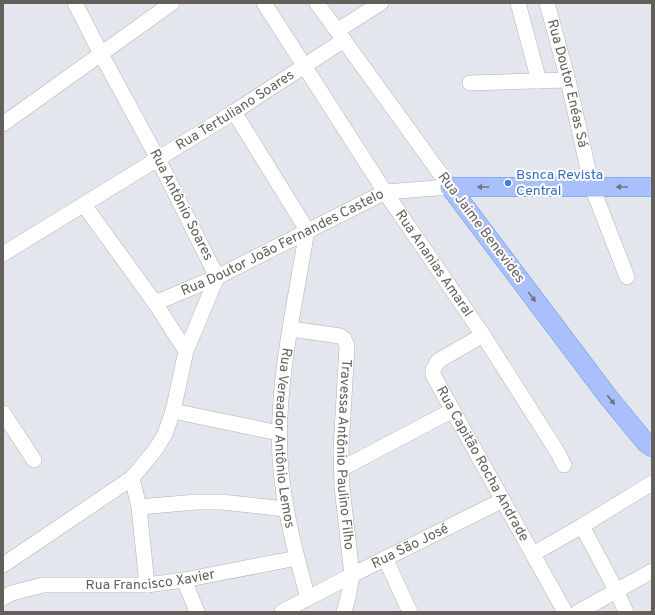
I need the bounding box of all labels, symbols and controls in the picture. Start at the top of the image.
street label: Rua Doutor Enéas Sá [543,17,591,149]
street label: Rua Tertuliano Soares [173,66,298,154]
street label: Rua Antônio Soares [146,146,216,264]
place label: Bsnca Revista Central [516,167,603,200]
street label: Rua Jaime Benevides [434,169,528,287]
marker: Bsnca Revista Central [503,178,513,188]
one-way arrow [476,184,489,190]
one-way arrow [615,184,628,190]
street label: Rua Doutor João Fernandes Castelo [178,185,387,300]
street label: Rua Ananias Amaral [391,207,476,320]
one-way arrow [528,291,536,302]
street label: Rua Vereador Antônio Lemos [271,347,298,530]
street label: Travessa Antônio Paulino Filho [332,359,358,551]
street label: Rua Capitão Rocha Andrade [432,383,533,545]
one-way arrow [606,395,615,406]
street label: Rua São José [369,520,451,572]
street label: Rua Francisco Xavier [86,566,217,594]

